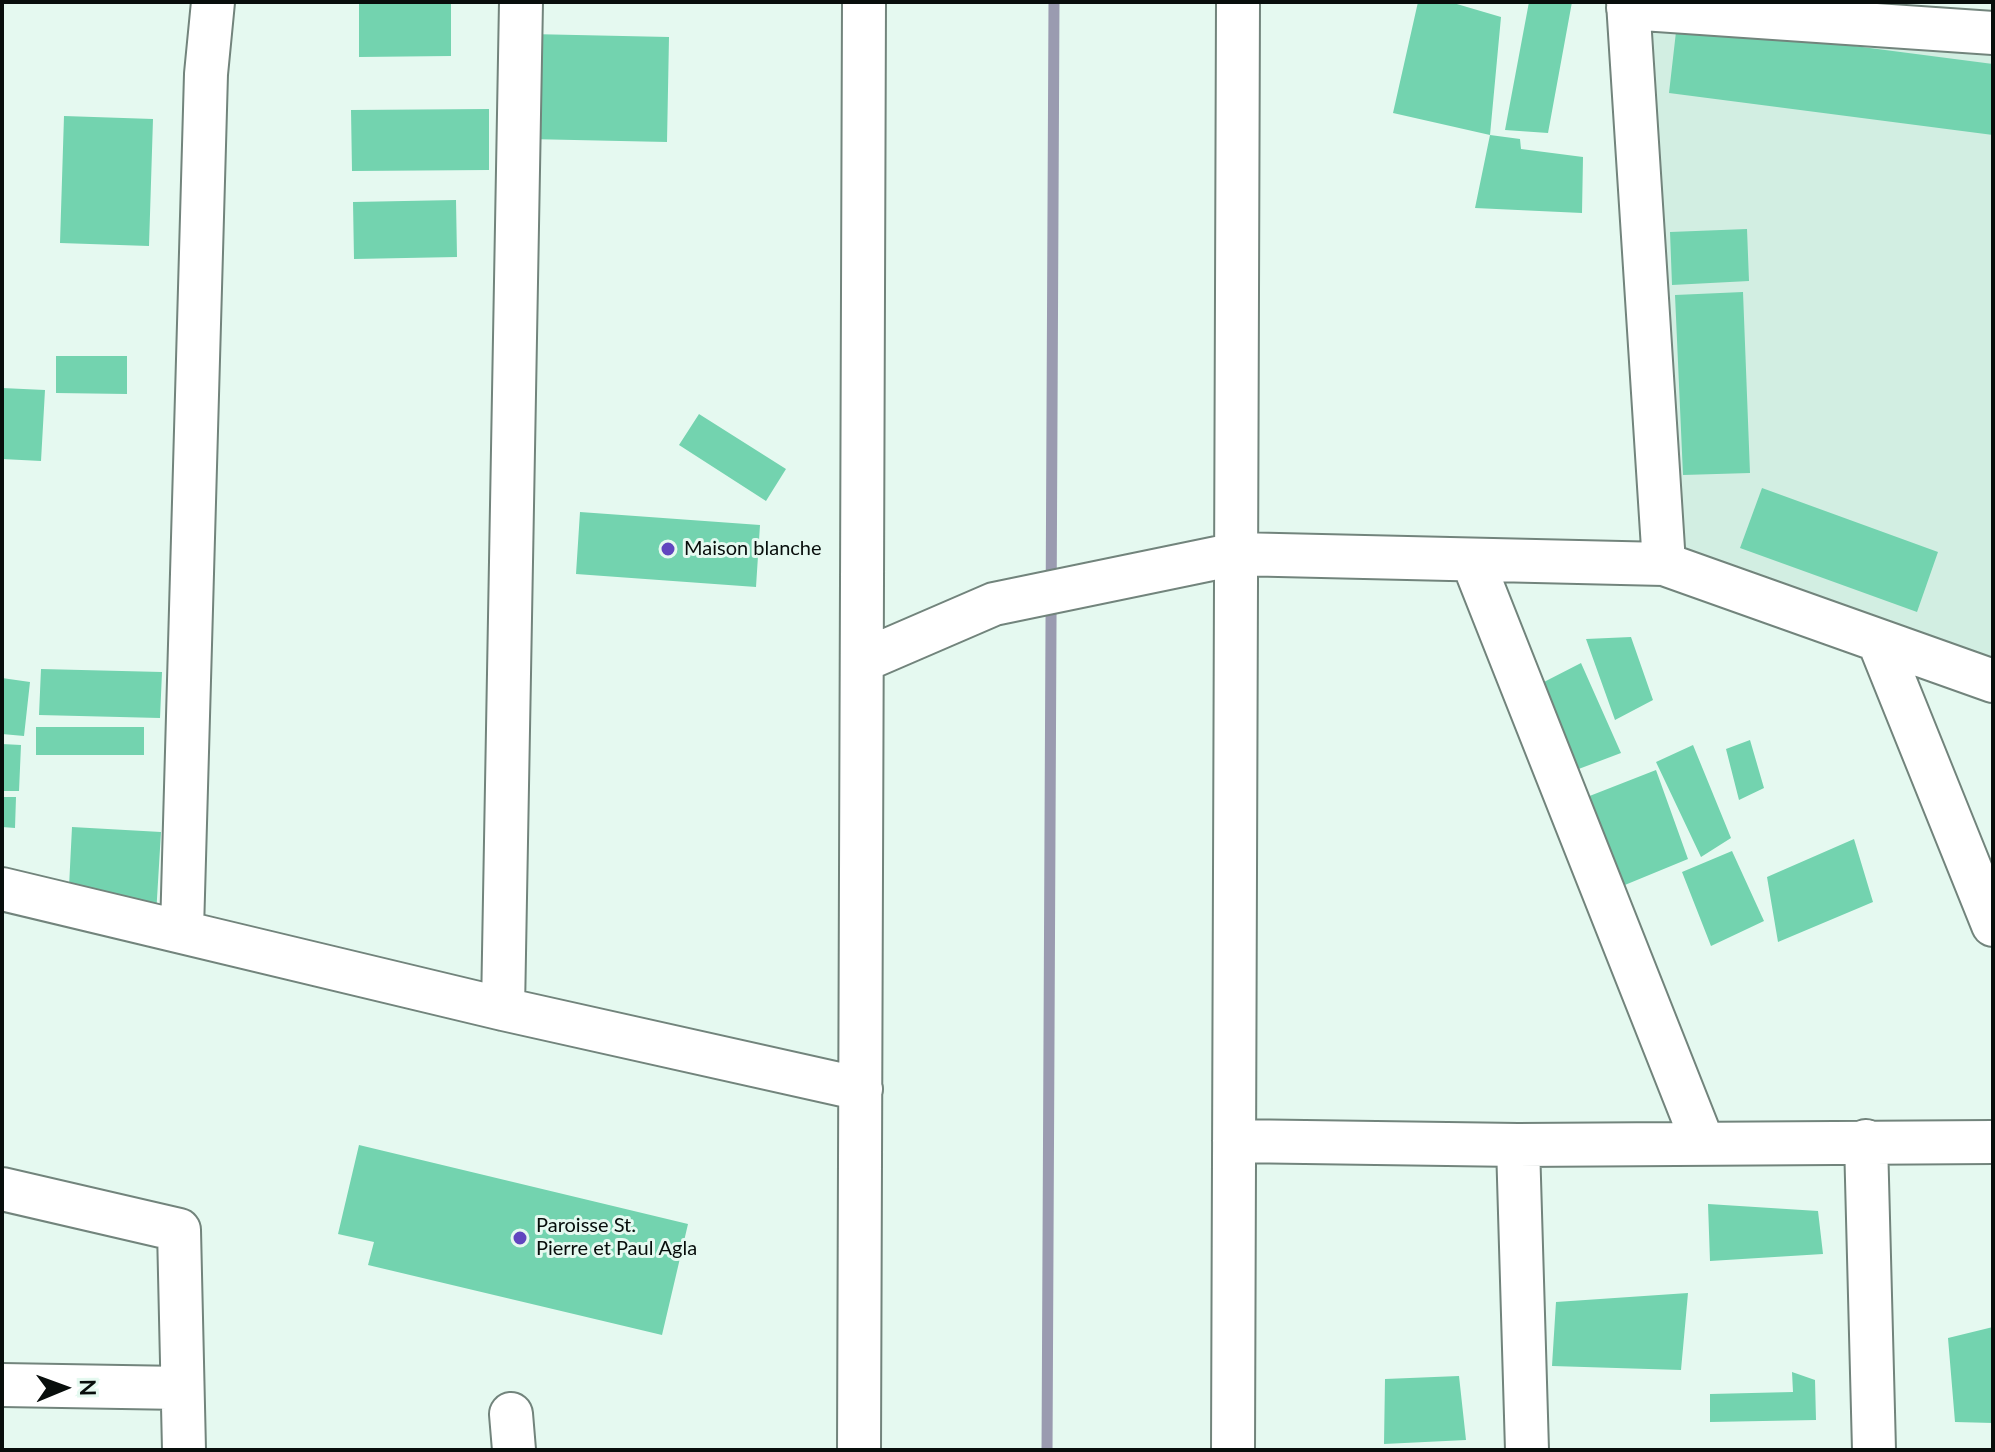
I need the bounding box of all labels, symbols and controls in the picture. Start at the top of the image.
place label: Maison blanche [684,537,822,561]
marker: Maison blanche [659,540,677,558]
place label: Paroisse St. Pierre et Paul Agla [536,1214,697,1261]
marker: Paroisse St. Pierre et Paul Agla [511,1229,529,1247]
north arrow [24,1348,104,1428]
text: N [75,1379,102,1396]

